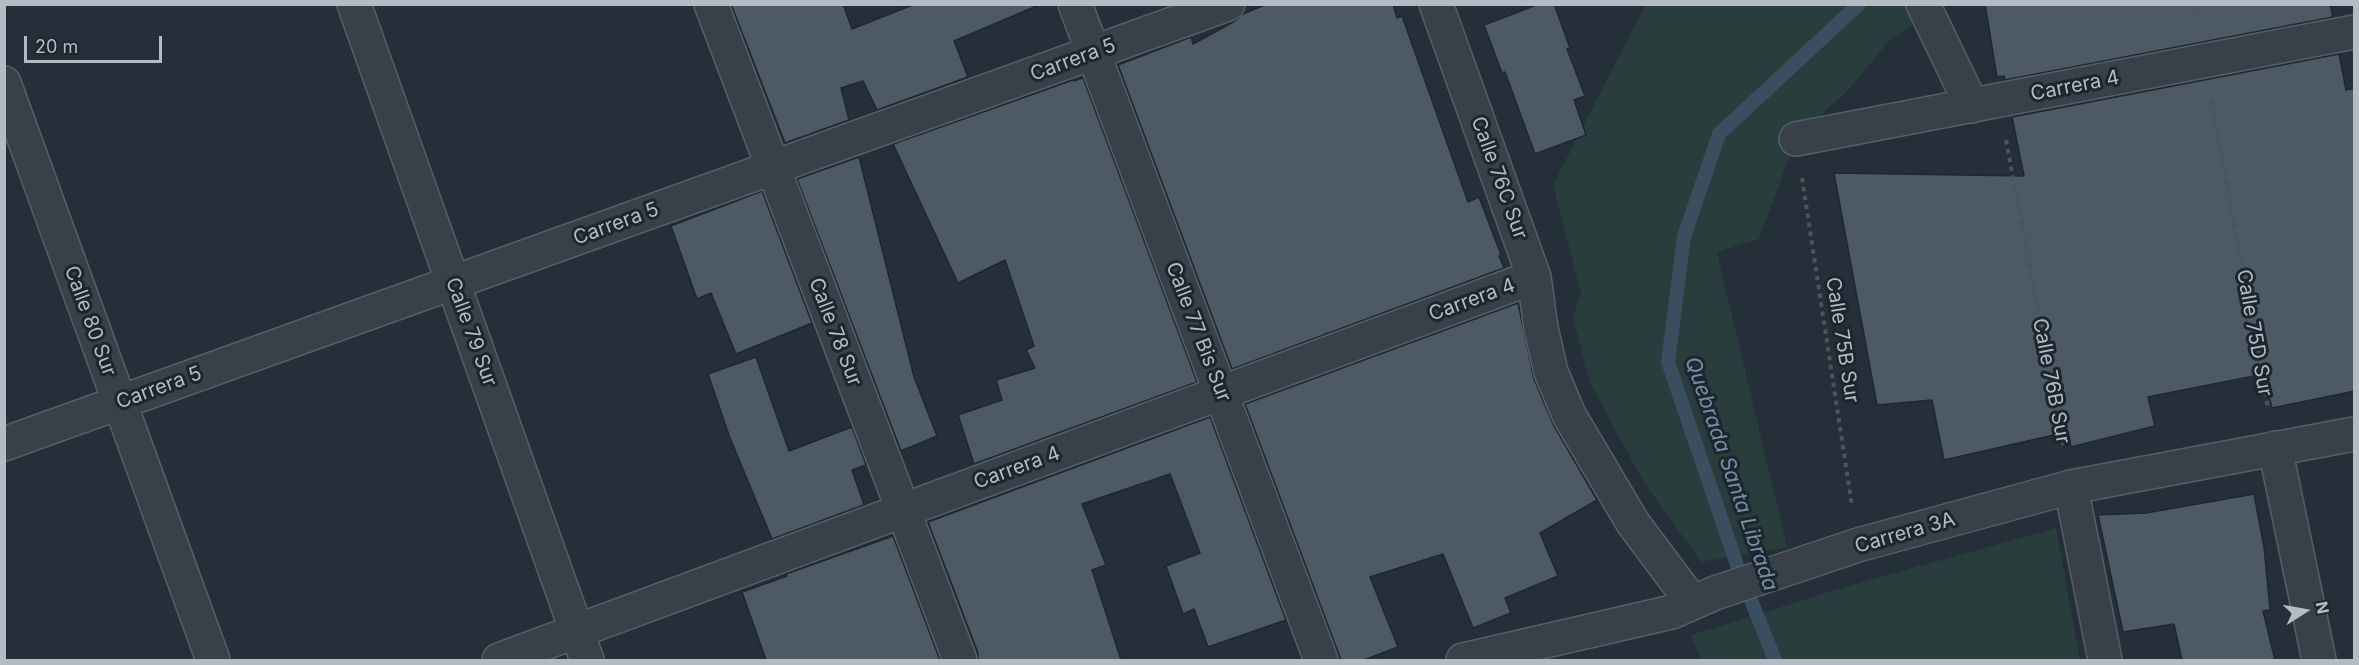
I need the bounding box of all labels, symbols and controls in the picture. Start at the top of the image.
scale bar [27,24,165,62]
street label: Carrera 5 [1027,33,1119,87]
text: 20 m [35,36,78,57]
street label: Carrera 4 [2029,66,2121,106]
street label: Calle 76C Sur [1466,113,1532,243]
street label: Carrera 5 [570,197,662,251]
street label: Calle 77 Bis Sur [1160,259,1236,405]
street label: Calle 80 Sur [59,263,121,379]
street label: Calle 75D Sur [2231,268,2277,398]
street label: Carrera 4 [1426,273,1518,327]
street label: Calle 79 Sur [440,274,502,390]
street label: Calle 78 Sur [803,274,867,390]
street label: Calle 75B Sur [1820,275,1864,405]
street label: Calle 76B Sur [2027,316,2075,446]
water label: Quebrada Santa Librada [1679,354,1783,594]
street label: Carrera 5 [113,361,205,415]
street label: Carrera 4 [971,441,1063,495]
street label: Carrera 3A [1852,507,1958,559]
north arrow [2275,581,2335,641]
text: N [2312,600,2334,615]

